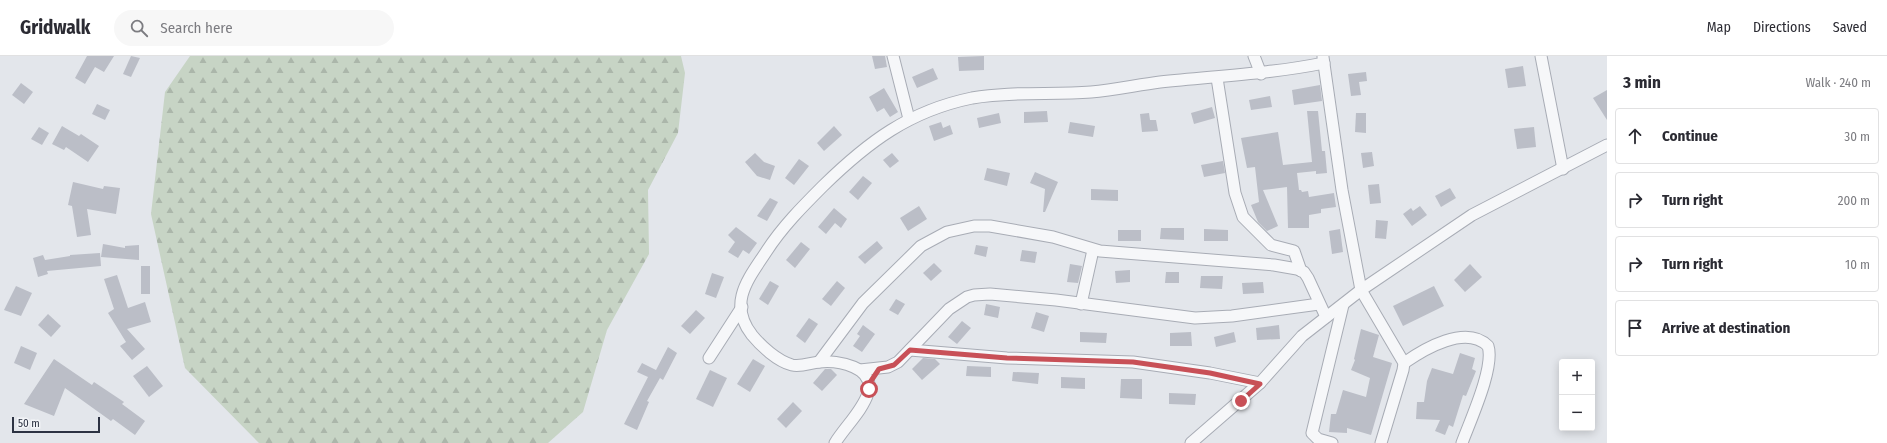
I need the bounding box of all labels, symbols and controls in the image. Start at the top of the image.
search box [114,10,394,46]
text: Gridwalk [20,16,90,39]
icon: search [128,17,150,39]
text: Search here [160,19,233,37]
text: Map [1707,19,1731,36]
text: Directions [1753,19,1811,36]
text: Saved [1833,19,1867,36]
text: 3 min [1623,72,1661,93]
text: Walk · 240 m [1805,75,1871,90]
icon: ahead [1624,125,1646,147]
text: Continue [1662,127,1718,145]
text: 30 m [1844,129,1870,144]
icon: right [1624,189,1646,211]
text: Turn right [1662,191,1723,209]
text: 200 m [1838,193,1870,208]
icon: right [1624,253,1646,275]
text: Turn right [1662,255,1723,273]
text: 10 m [1845,257,1870,272]
icon: arrive [1624,317,1646,339]
text: Arrive at destination [1662,319,1790,337]
map controls [1559,359,1595,431]
button: + [1559,359,1595,395]
route start [860,380,878,398]
route end [1232,392,1250,410]
button: − [1559,395,1595,431]
scale bar [12,415,100,434]
text: 50 m [18,417,40,430]

